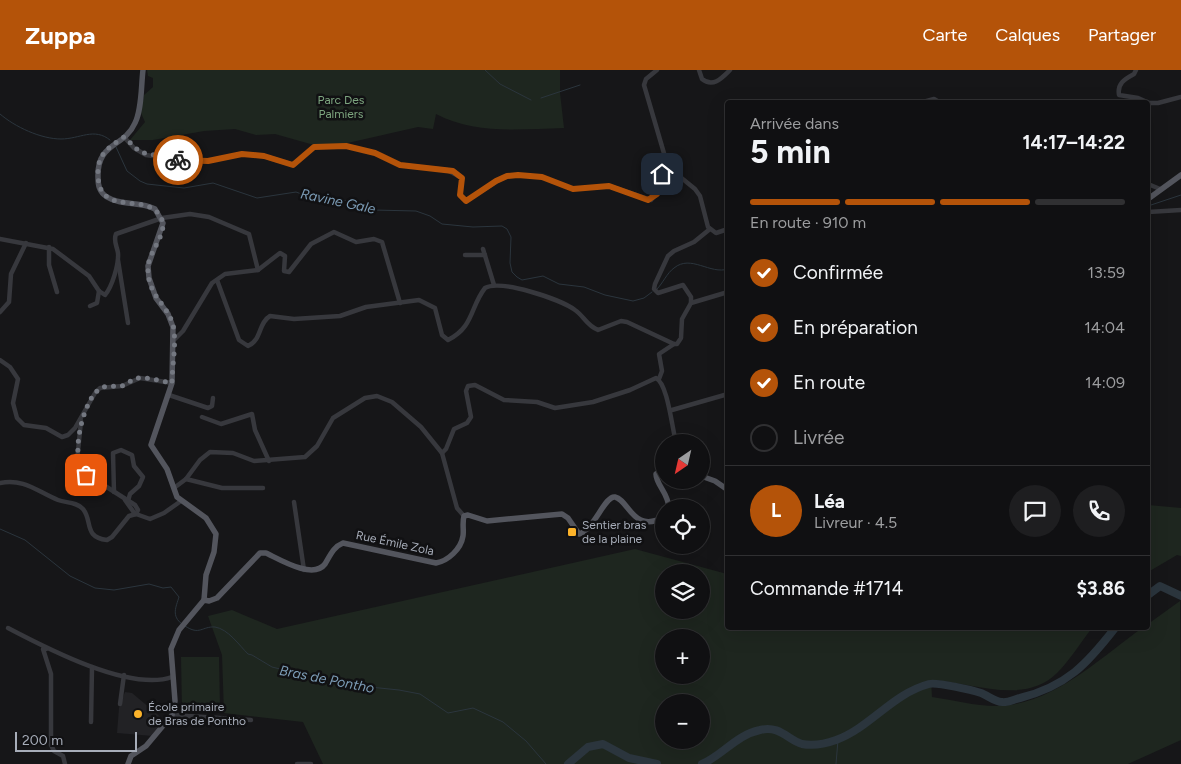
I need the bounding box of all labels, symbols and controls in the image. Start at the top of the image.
text: Zuppa [25,21,95,50]
text: Carte [922,24,967,46]
text: Calques [995,24,1060,46]
text: Partager [1088,24,1156,46]
park label: Parc Des Palmiers [318,93,365,121]
text: Arrivée dans [750,114,839,133]
text: 14:17–14:22 [1022,131,1125,154]
text: 5 min [750,133,831,171]
courier [153,135,203,185]
icon: bike [164,146,192,174]
pin [641,153,683,195]
icon: home [648,160,676,188]
water label: Ravine Gale [299,185,377,218]
text: En route · 910 m [750,213,866,232]
icon: check [750,259,778,287]
text: Confirmée [793,261,883,284]
text: 13:59 [1087,263,1125,282]
icon: check [750,314,778,342]
text: En préparation [793,316,918,339]
text: 14:04 [1084,318,1125,337]
icon: check [750,369,778,397]
text: En route [793,371,865,394]
text: 14:09 [1085,373,1125,392]
text: Livrée [793,426,844,449]
north arrow [655,434,710,489]
map controls [655,434,710,749]
pin [65,454,107,496]
icon: bag [72,461,100,489]
button: chat [1009,485,1061,537]
button: phone [1073,485,1125,537]
text: Léa [814,490,845,513]
button: locate [655,499,710,554]
text: L [771,499,781,522]
text: Livreur · 4.5 [814,513,897,532]
place label: Sentier bras de la plaine [582,518,647,546]
marker: Sentier bras de la plaine [566,526,578,538]
street label: Rue Émile Zola [355,528,435,558]
button: layers [655,564,710,619]
text: Commande #1714 [750,577,903,600]
text: $3.86 [1077,577,1125,600]
button: + [655,629,710,684]
water label: Bras de Pontho [278,662,376,697]
button: − [655,694,710,749]
place label: École primaire de Bras de Pontho [148,700,246,728]
marker: École primaire de Bras de Pontho [132,708,144,720]
scale bar [15,729,138,752]
text: 200 m [22,732,63,749]

